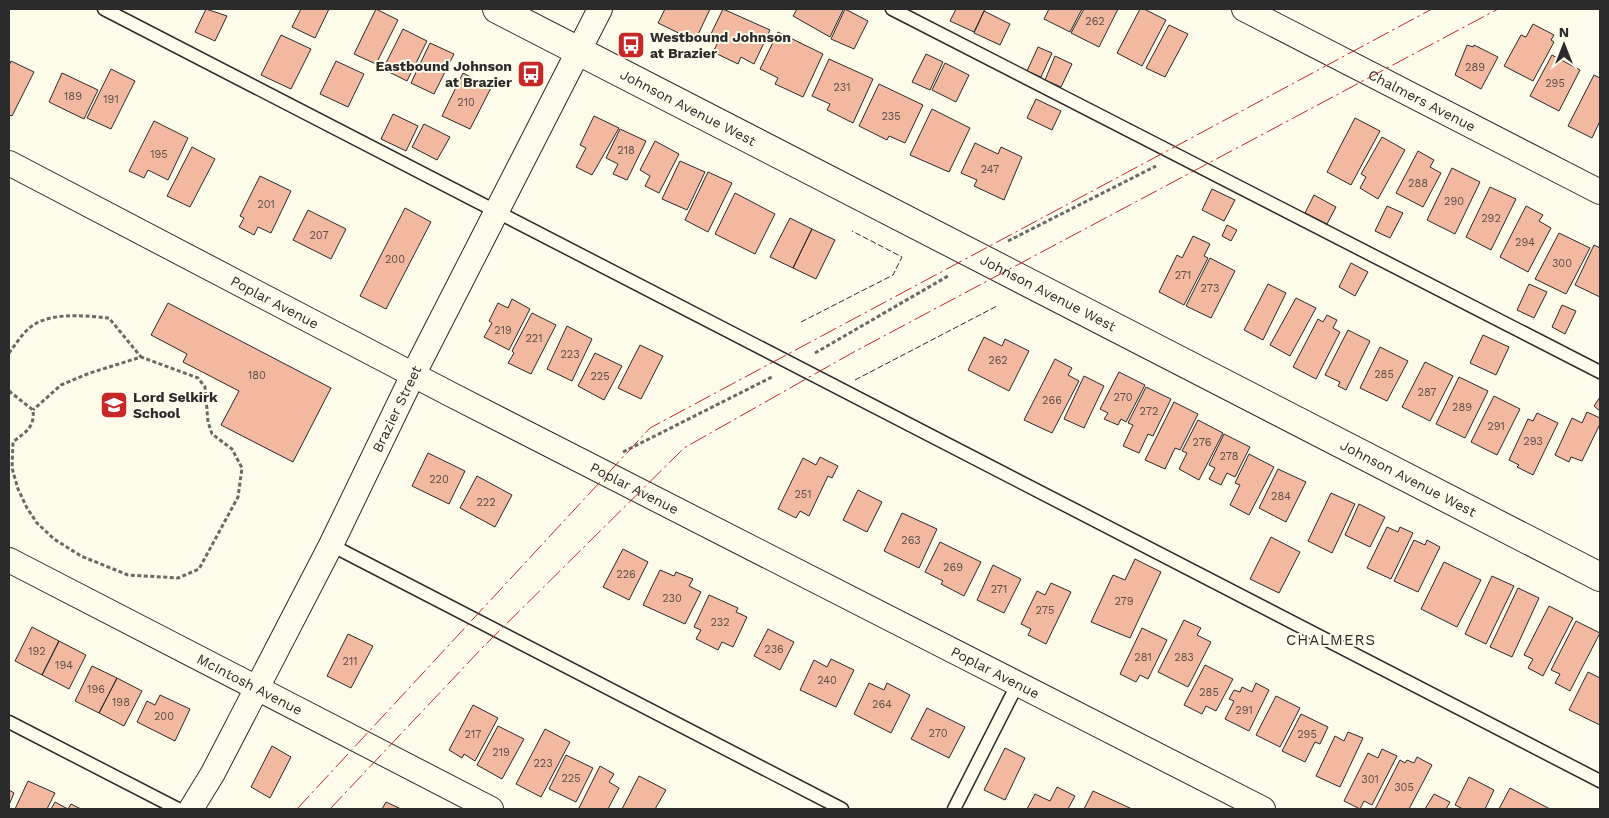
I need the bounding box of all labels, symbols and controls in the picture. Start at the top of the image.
house number: 262 [1085,15,1105,28]
north arrow [1539,20,1589,70]
text: N [1559,24,1569,40]
place label: Westbound Johnson at Brazier [650,29,791,61]
bus stop icon: Westbound Johnson at Brazier [616,30,646,60]
place label: Eastbound Johnson at Brazier [375,58,512,90]
bus stop icon: Eastbound Johnson at Brazier [516,59,546,89]
house number: 289 [1465,61,1485,74]
street label: Johnson Avenue West [618,66,759,149]
street label: Chalmers Avenue [1366,66,1478,135]
house number: 295 [1545,77,1565,90]
house number: 231 [833,81,851,94]
house number: 189 [64,90,82,103]
house number: 191 [103,93,119,106]
house number: 210 [457,96,475,109]
house number: 235 [881,110,901,123]
house number: 218 [617,144,635,157]
house number: 195 [150,148,168,161]
house number: 247 [981,163,999,176]
house number: 288 [1408,177,1428,190]
house number: 290 [1444,195,1464,208]
house number: 201 [257,198,275,211]
house number: 292 [1481,212,1501,225]
house number: 207 [309,229,329,242]
house number: 294 [1515,236,1535,249]
street label: Johnson Avenue West [978,251,1119,334]
house number: 200 [385,253,405,266]
house number: 300 [1552,257,1572,270]
house number: 271 [1175,269,1191,282]
street label: Poplar Avenue [228,273,321,332]
house number: 273 [1201,282,1219,295]
house number: 219 [494,324,512,337]
house number: 221 [525,332,543,345]
house number: 223 [560,348,580,361]
house number: 262 [988,354,1008,367]
street label: Brazier Street [369,363,424,455]
house number: 285 [1374,368,1394,381]
house number: 180 [248,369,266,382]
house number: 225 [590,370,610,383]
house number: 287 [1418,386,1436,399]
place label: Lord Selkirk School [133,389,218,421]
school or university icon: Lord Selkirk School [99,390,129,420]
house number: 270 [1114,391,1133,404]
house number: 266 [1042,394,1062,407]
house number: 289 [1452,401,1472,414]
house number: 272 [1140,405,1158,418]
house number: 291 [1487,420,1505,433]
house number: 293 [1523,435,1543,448]
house number: 276 [1193,436,1212,449]
street label: Johnson Avenue West [1338,437,1479,520]
house number: 278 [1220,450,1239,463]
street label: Poplar Avenue [588,459,681,517]
house number: 220 [429,473,449,486]
house number: 251 [794,488,812,501]
house number: 284 [1271,490,1291,503]
house number: 222 [476,496,496,509]
house number: 263 [901,534,921,547]
house number: 269 [943,561,963,574]
house number: 226 [616,568,636,581]
house number: 271 [991,583,1007,596]
house number: 230 [662,592,682,605]
house number: 279 [1114,595,1134,608]
house number: 275 [1036,604,1054,617]
house number: 232 [710,616,730,629]
district label: CHALMERS [1286,631,1376,649]
house number: 236 [764,643,784,656]
street label: Poplar Avenue [948,643,1042,701]
house number: 192 [28,645,46,658]
street label: McIntosh Avenue [194,651,305,718]
house number: 281 [1134,651,1152,664]
house number: 283 [1174,651,1194,664]
house number: 211 [343,655,358,668]
house number: 194 [55,659,73,672]
house number: 240 [817,674,837,687]
house number: 196 [87,683,105,696]
house number: 285 [1199,686,1219,699]
house number: 198 [112,696,130,709]
house number: 264 [872,698,892,711]
house number: 291 [1235,704,1253,717]
house number: 200 [154,710,174,723]
house number: 270 [929,727,948,740]
house number: 217 [465,728,481,741]
house number: 295 [1297,728,1317,741]
house number: 219 [492,746,510,759]
house number: 223 [533,757,553,770]
house number: 225 [561,772,581,785]
house number: 301 [1361,773,1379,786]
house number: 305 [1394,781,1414,794]

